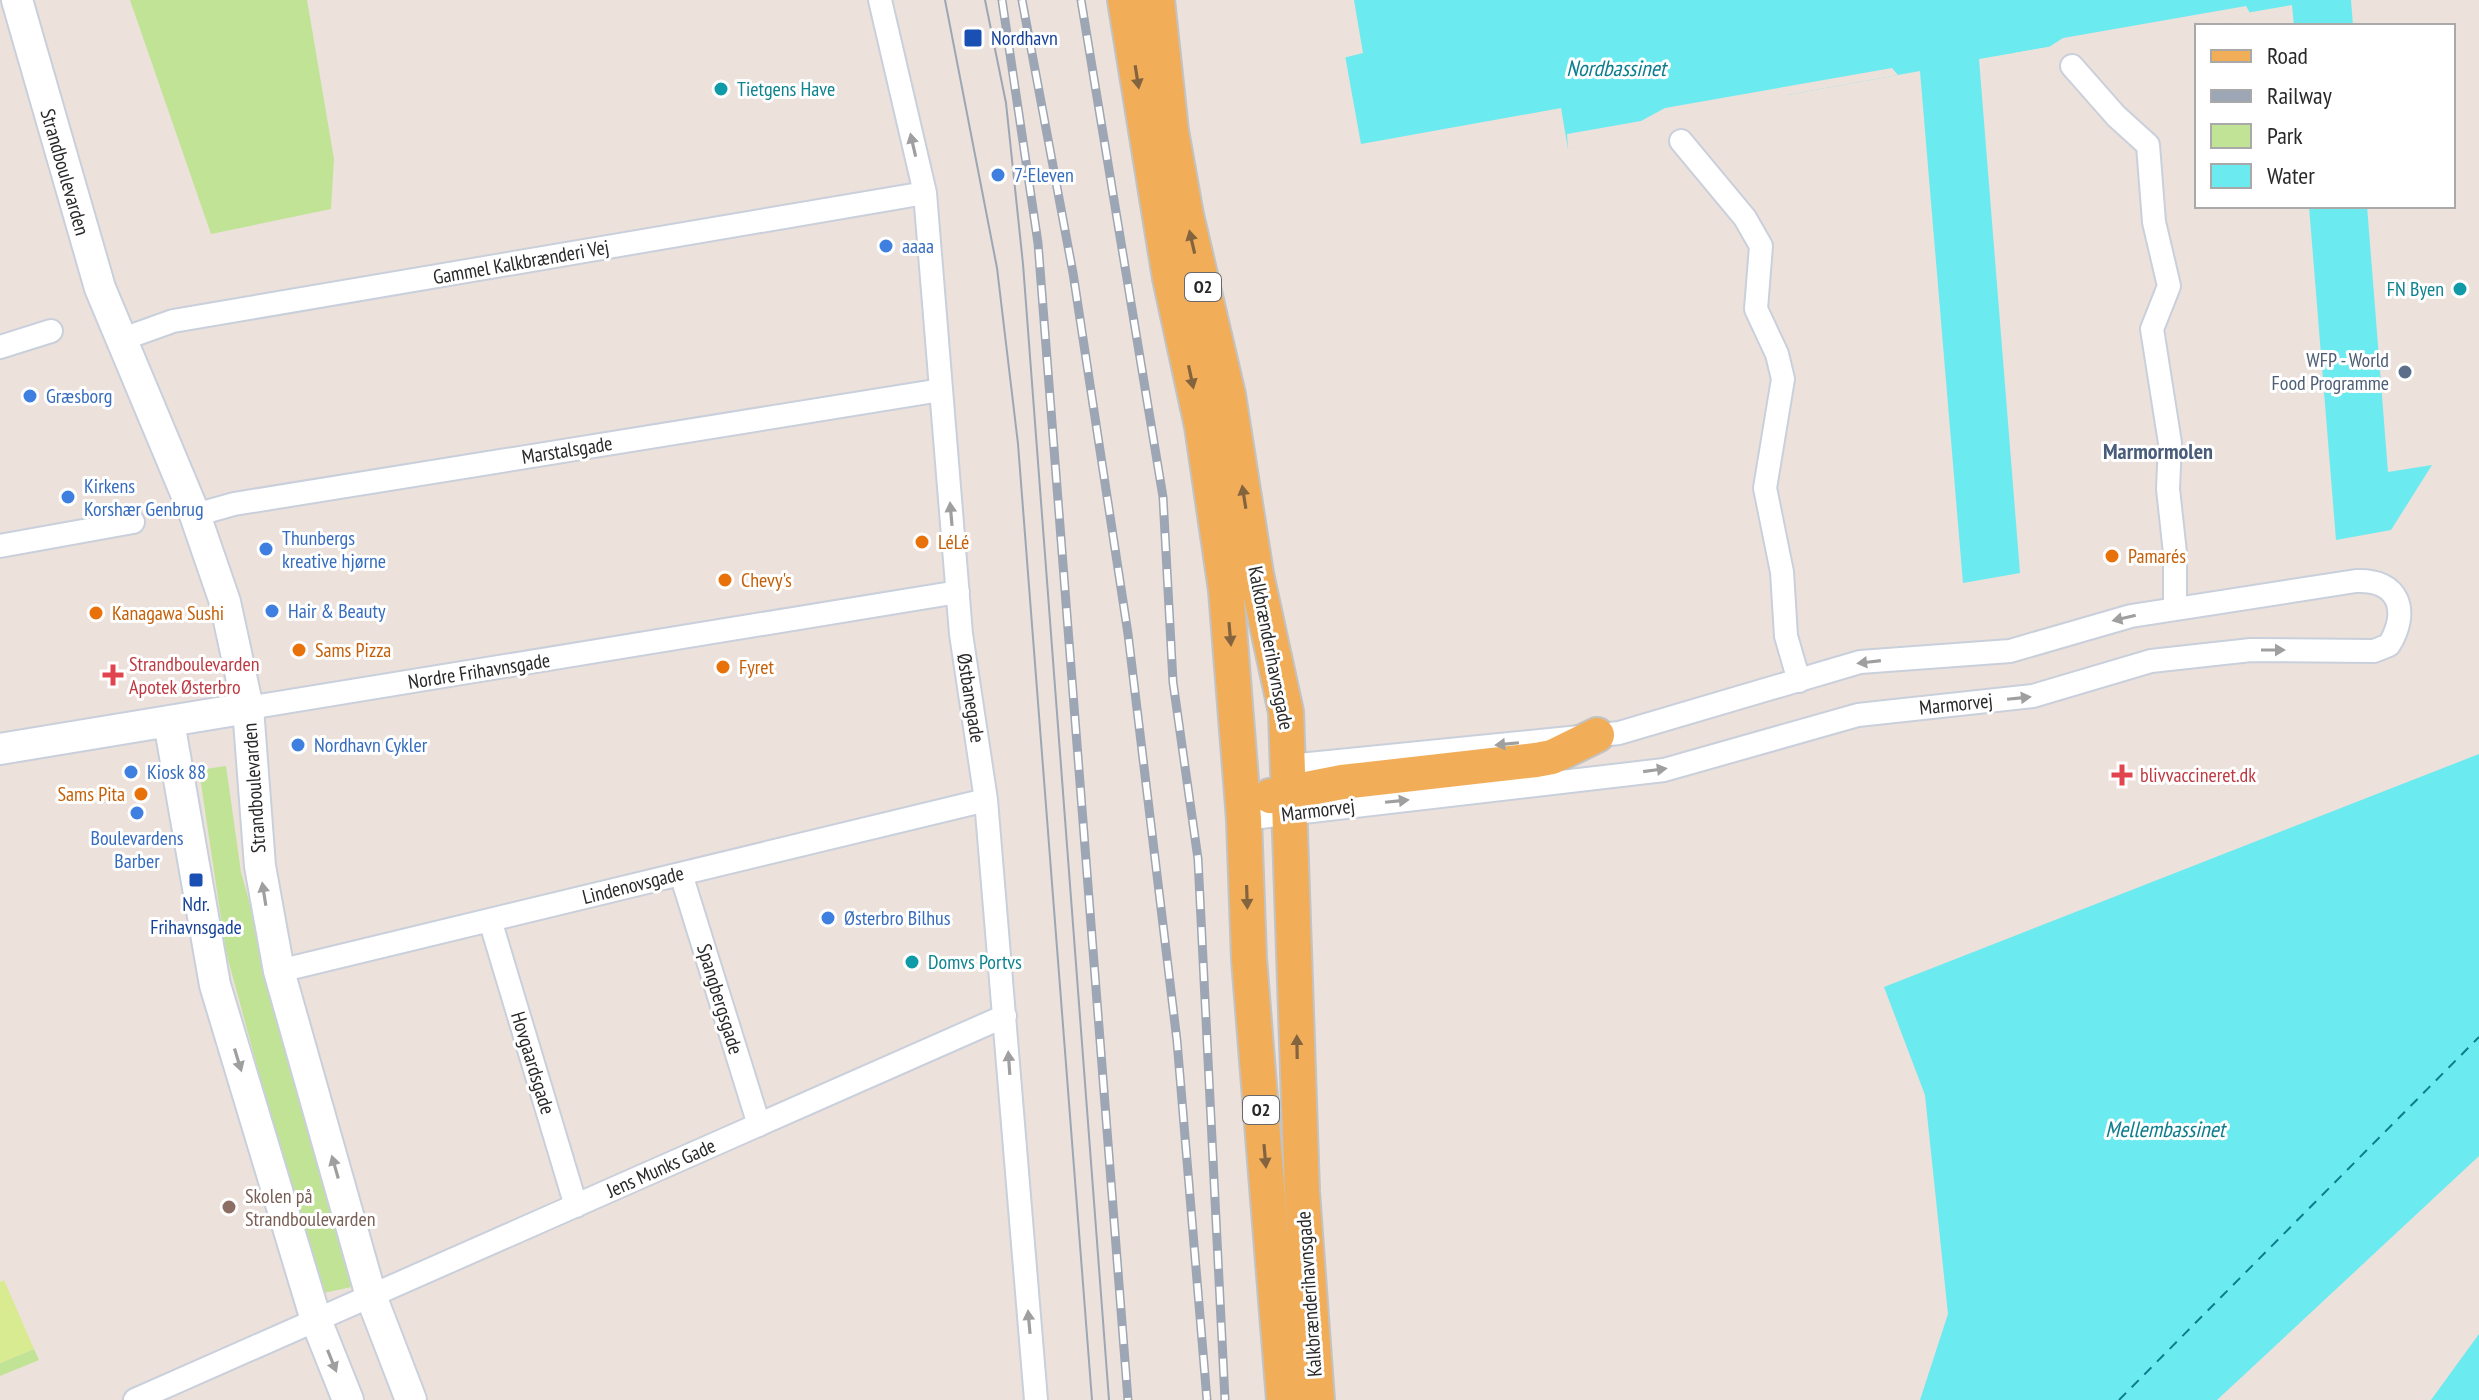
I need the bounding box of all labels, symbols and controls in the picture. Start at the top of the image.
legend [2195,24,2455,208]
place label: Nordhavn [991,25,1058,51]
marker: Nordhavn [962,27,984,49]
text: Road [2267,40,2308,71]
water label: Nordbassinet [1566,54,1669,82]
one-way arrow [1132,65,1144,90]
place label: Tietgens Have [737,76,835,102]
marker: Tietgens Have [712,80,730,98]
text: Railway [2267,80,2332,111]
street label: Strandboulevarden [35,106,95,238]
text: Park [2267,120,2303,151]
one-way arrow [907,132,919,157]
text: Water [2267,160,2315,191]
place label: 7-Eleven [1014,162,1074,188]
marker: 7-Eleven [989,166,1007,184]
one-way arrow [1185,229,1198,254]
place label: aaaa [902,233,934,259]
street label: Gammel Kalkbrænderi Vej [431,234,611,290]
marker: aaaa [877,237,895,255]
road number: O2 [1185,273,1221,301]
place label: FN Byen [2387,276,2444,302]
marker: FN Byen [2451,280,2469,298]
place label: WFP - World Food Programme [2272,347,2389,396]
marker: WFP - World Food Programme [2396,363,2414,381]
one-way arrow [1185,365,1198,390]
place label: Græsborg [46,383,112,409]
marker: Græsborg [21,387,39,405]
street label: Marstalsgade [520,430,614,470]
district label: Marmormolen [2103,437,2213,465]
place label: Kirkens Korshær Genbrug [84,473,204,522]
one-way arrow [1237,484,1250,509]
marker: Kirkens Korshær Genbrug [59,488,77,506]
one-way arrow [944,501,957,526]
place label: Thunbergs kreative hjørne [282,525,386,574]
place label: LéLé [938,529,969,555]
marker: LéLé [913,533,931,551]
marker: Thunbergs kreative hjørne [257,540,275,558]
place label: Pamarés [2128,543,2186,569]
marker: Pamarés [2103,547,2121,565]
street label: Kalkbrænderihavnsgade [1242,564,1300,732]
place label: Chevy's [741,567,792,593]
marker: Chevy's [716,571,734,589]
place label: Hair & Beauty [288,598,386,624]
place label: Kanagawa Sushi [112,600,224,626]
marker: Hair & Beauty [263,602,281,620]
marker: Kanagawa Sushi [87,604,105,622]
one-way arrow [2111,612,2136,625]
one-way arrow [1224,622,1237,647]
place label: Sams Pizza [315,637,391,663]
marker: Sams Pizza [290,641,308,659]
one-way arrow [2261,644,2286,656]
street label: Nordre Frihavnsgade [406,647,552,695]
place label: Strandboulevarden Apotek Østerbro [129,651,260,700]
street label: Østbanegade [951,651,991,745]
place label: Fyret [739,654,775,680]
one-way arrow [1856,655,1881,668]
marker: Fyret [714,658,732,676]
marker: Strandboulevarden Apotek Østerbro [104,666,122,684]
street label: Marmorvej [1918,687,1994,721]
one-way arrow [2007,691,2032,704]
street label: Strandboulevarden [236,722,272,854]
place label: Nordhavn Cykler [314,732,428,758]
marker: Nordhavn Cykler [289,736,307,754]
one-way arrow [1495,738,1520,751]
place label: Kiosk 88 [147,759,206,785]
place label: blivvaccineret.dk [2140,762,2256,788]
marker: Kiosk 88 [122,763,140,781]
one-way arrow [1643,763,1668,776]
marker: blivvaccineret.dk [2111,764,2133,786]
place label: Sams Pita [58,781,125,807]
marker: Sams Pita [132,785,150,803]
street label: Marmorvej [1280,793,1356,827]
one-way arrow [1385,795,1410,808]
marker: Boulevardens Barber [128,804,146,822]
place label: Boulevardens Barber [90,825,184,874]
street label: Lindenovsgade [580,860,686,910]
marker: Ndr. Frihavnsgade [187,871,205,889]
one-way arrow [257,881,270,906]
one-way arrow [1241,885,1254,910]
place label: Ndr. Frihavnsgade [150,891,242,940]
place label: Østerbro Bilhus [844,905,951,931]
marker: Østerbro Bilhus [819,909,837,927]
street label: Spangbergsgade [691,941,749,1057]
place label: Domvs Portvs [928,949,1022,975]
marker: Domvs Portvs [903,953,921,971]
street label: Hovgaardsgade [505,1009,561,1117]
one-way arrow [1291,1034,1304,1059]
one-way arrow [232,1048,245,1072]
one-way arrow [1002,1050,1015,1075]
road number: O2 [1243,1096,1279,1124]
water label: Mellembassinet [2105,1115,2228,1143]
street label: Jens Munks Gade [602,1132,720,1204]
one-way arrow [1259,1144,1272,1169]
one-way arrow [328,1155,340,1180]
place label: Skolen på Strandboulevarden [245,1183,376,1232]
marker: Skolen på Strandboulevarden [220,1198,238,1216]
street label: Kalkbrænderihavnsgade [1290,1210,1328,1378]
one-way arrow [1022,1309,1035,1334]
one-way arrow [326,1349,339,1373]

